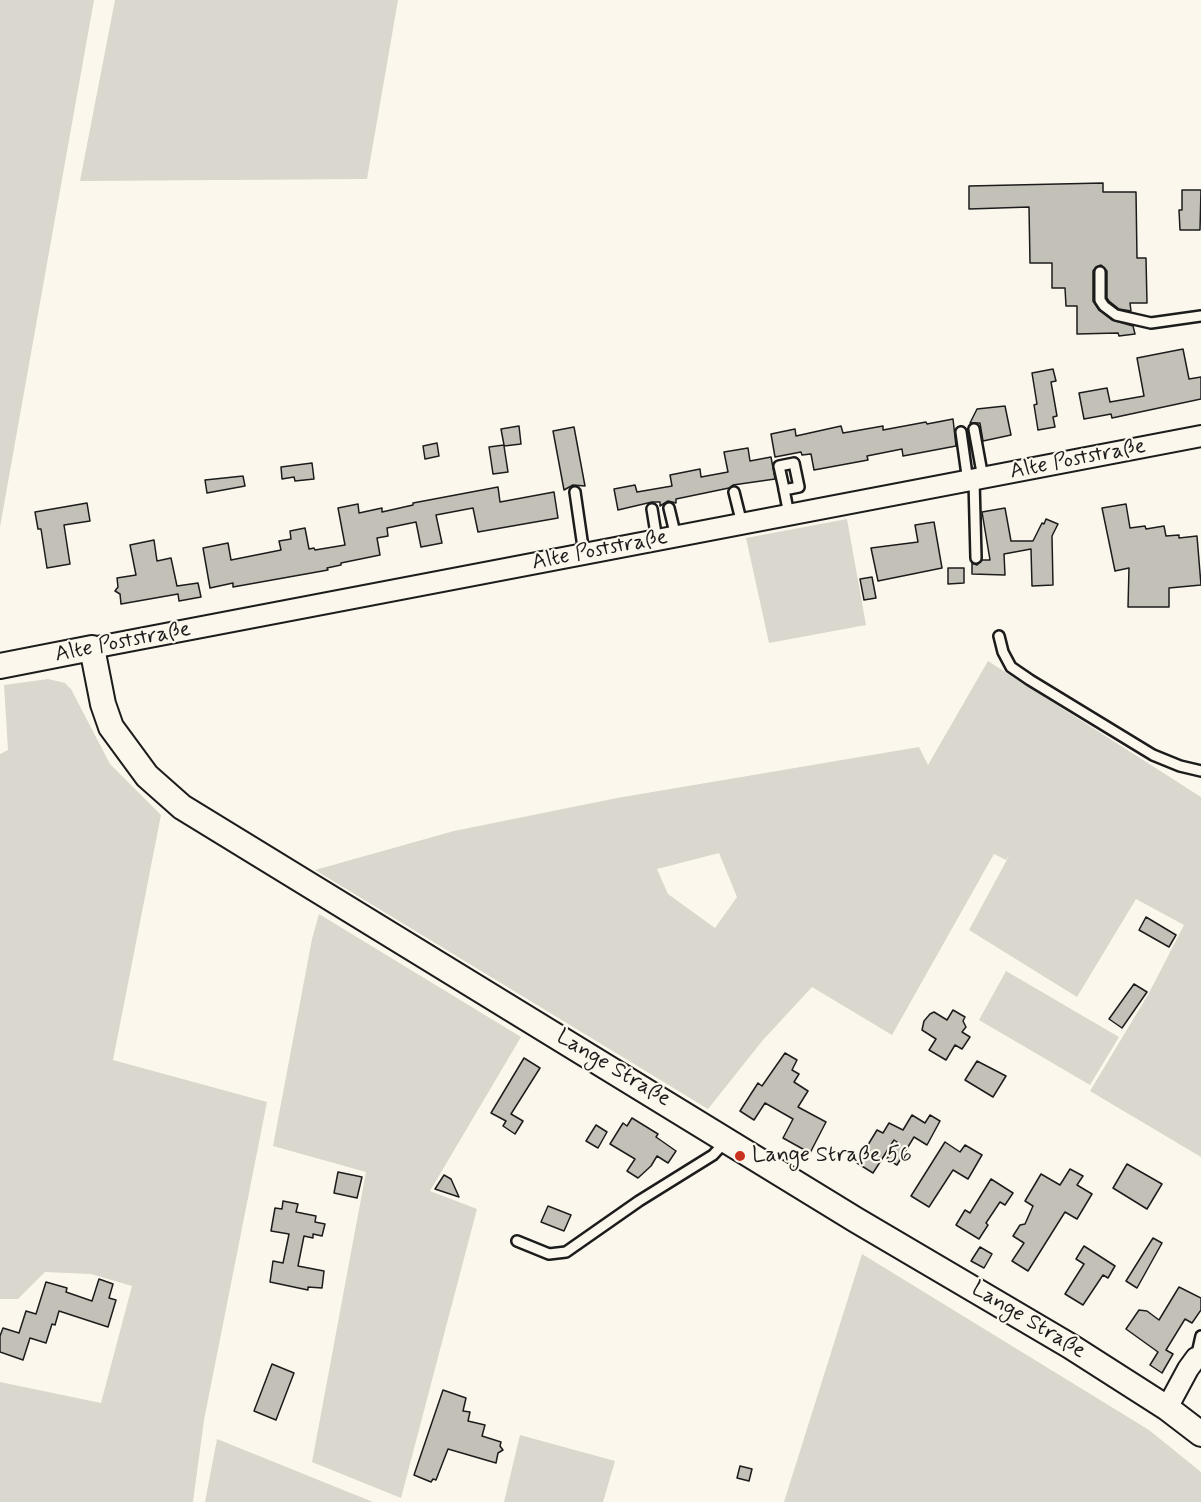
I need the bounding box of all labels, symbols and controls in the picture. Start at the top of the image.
street label: Alte Poststraße [1008,434,1148,486]
street label: Alte Poststraße [530,525,670,577]
street label: Alte Poststraße [53,617,193,669]
street label: Lange Straße [551,1025,675,1113]
place label: Lange Straße 56 [752,1143,912,1169]
marker: Lange Straße 56 [733,1149,747,1163]
street label: Lange Straße [966,1277,1090,1365]

